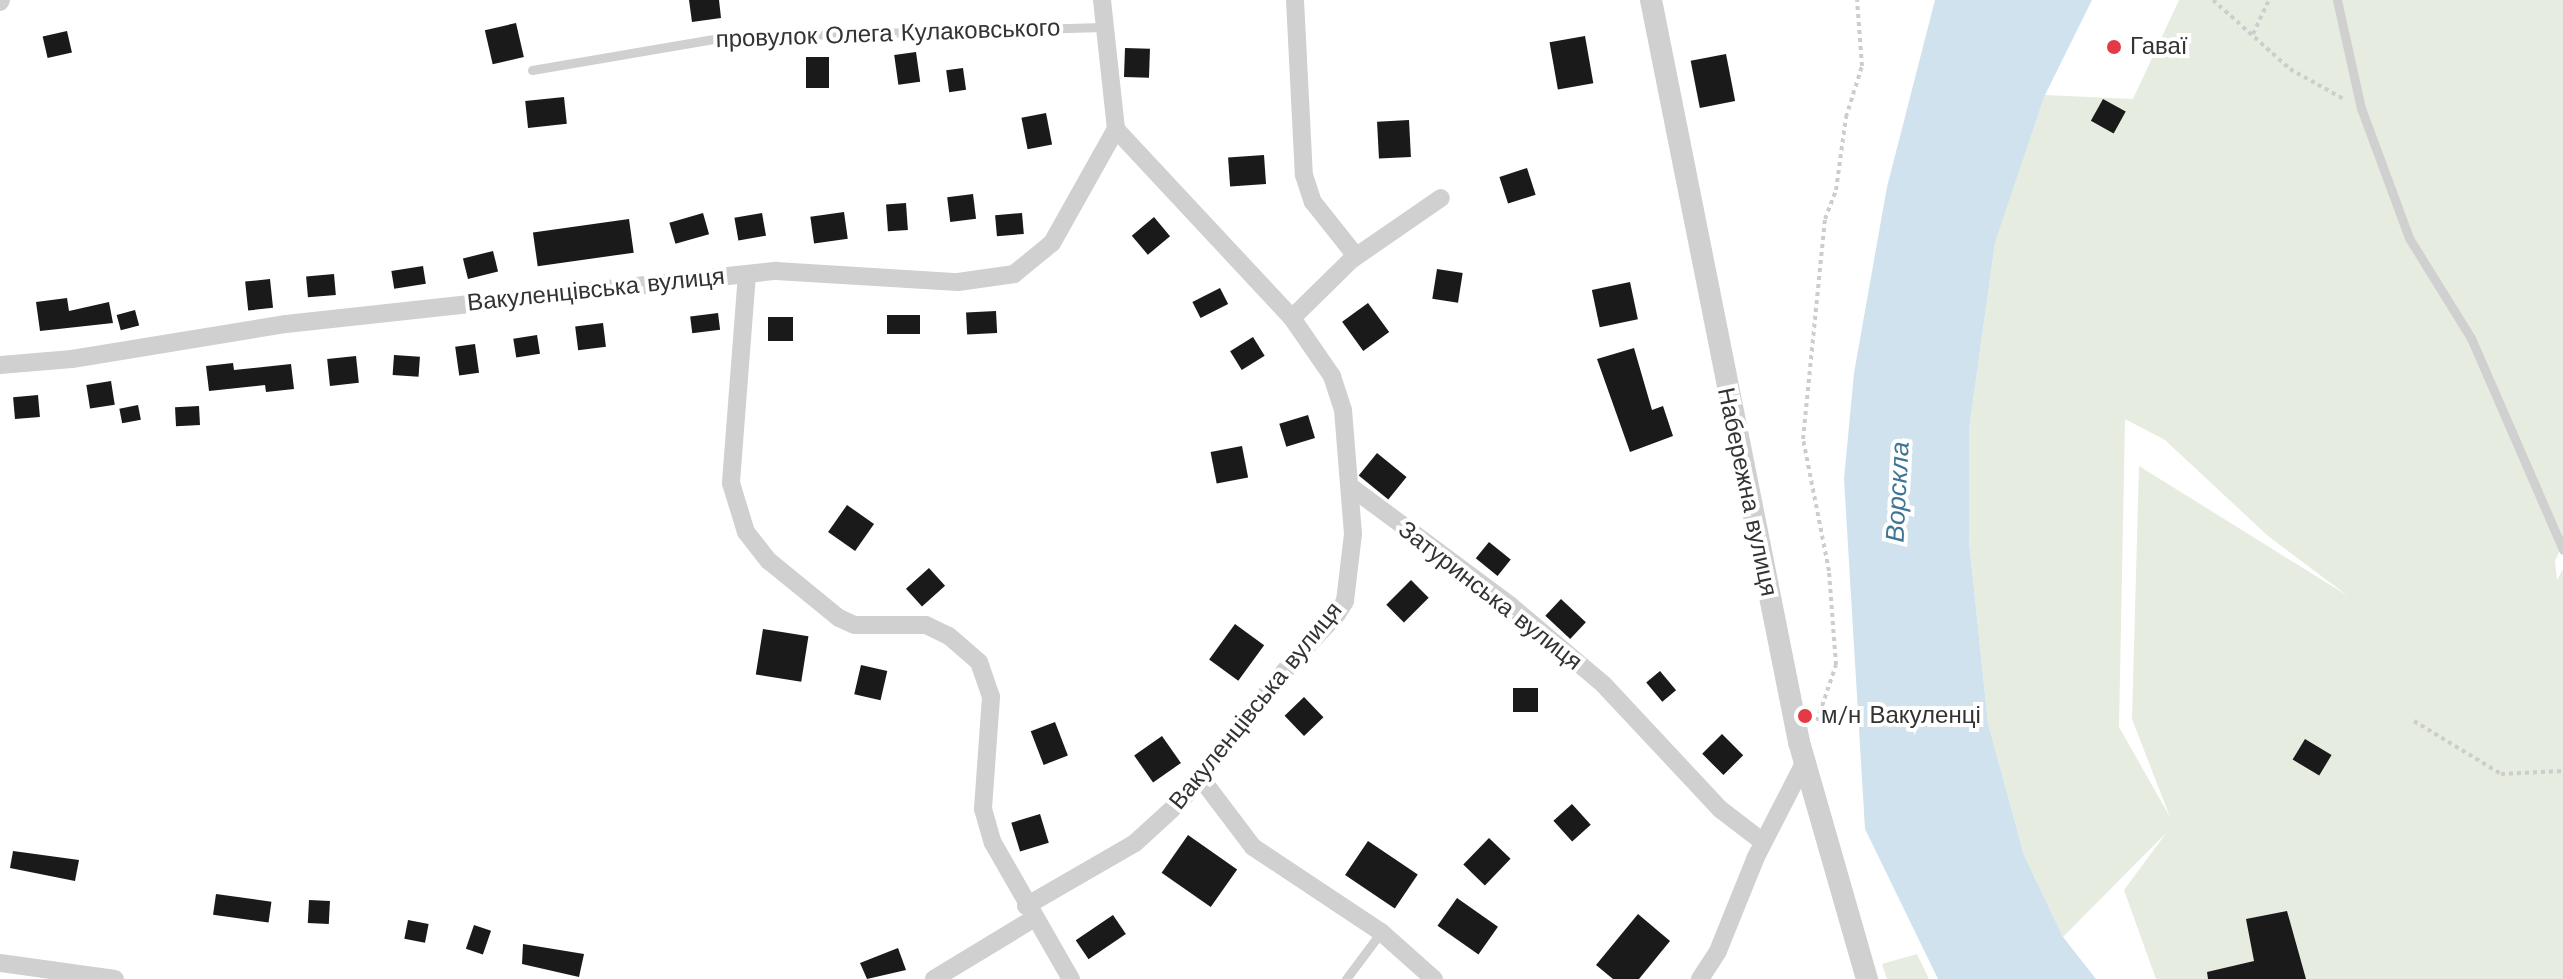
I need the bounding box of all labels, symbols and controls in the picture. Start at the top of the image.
street label: провулок Олега Кулаковського [715,14,1061,54]
place label: Гаваї [2130,33,2187,61]
marker: Гаваї [2105,38,2123,56]
street label: Вакуленцівська вулиця [466,262,726,318]
street label: Набережна вулиця [1711,385,1783,599]
water label: Ворскла [1880,441,1916,543]
street label: Затуринська вулиця [1392,515,1588,677]
street label: Вакуленцівська вулиця [1163,596,1349,816]
place label: м/н Вакуленці [1821,702,1981,730]
marker: м/н Вакуленці [1796,707,1814,725]

